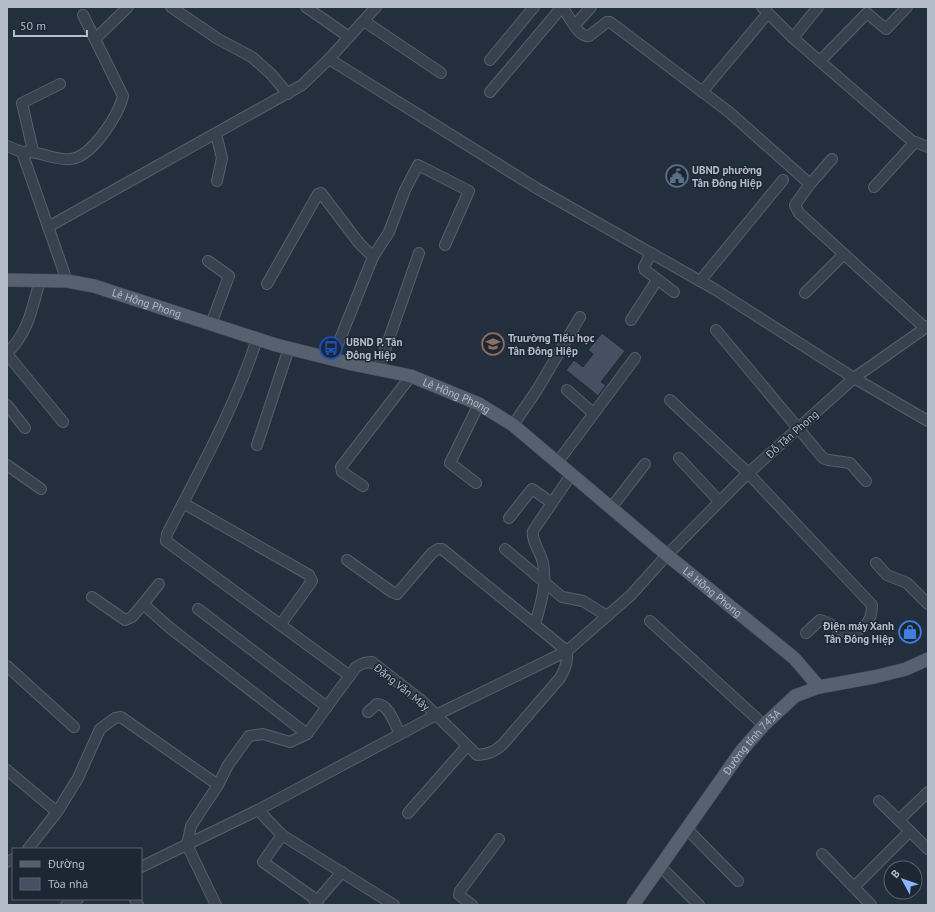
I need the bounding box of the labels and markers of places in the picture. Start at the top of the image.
public building icon: UBND phường Tân Đông Hiệp [664,163,690,189]
place label: UBND phường Tân Đông Hiệp [692,163,762,190]
school or university icon: Truường Tiểu học Tân Đông Hiệp [480,331,506,357]
place label: Truường Tiểu học Tân Đông Hiệp [508,331,595,358]
bus stop icon: UBND P. Tân Đông Hiệp [318,335,344,361]
place label: UBND P. Tân Đông Hiệp [345,335,403,362]
place label: Điện máy Xanh Tân Đông Hiệp [822,619,894,646]
shop icon: Điện máy Xanh Tân Đông Hiệp [897,619,923,645]

